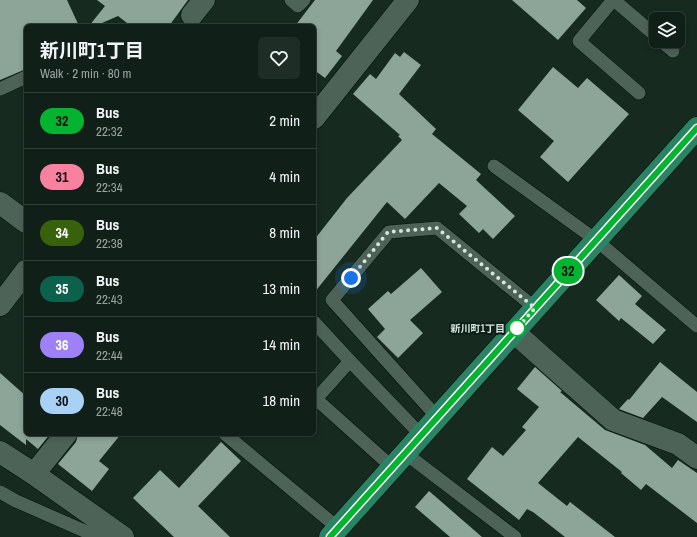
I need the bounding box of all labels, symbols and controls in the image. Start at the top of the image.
map controls [649,12,685,48]
button: layers [649,12,685,48]
text: 新川町1丁目 [40,37,144,63]
button: heart [258,37,300,79]
text: Walk · 2 min · 80 m [40,65,131,82]
text: Bus [96,102,119,123]
text: 2 min [269,110,300,131]
text: 32 [56,112,68,130]
text: 22:32 [96,123,123,140]
text: Bus [96,158,119,179]
text: 4 min [269,166,300,187]
text: 31 [56,168,68,186]
text: 22:34 [96,179,123,196]
text: Bus [96,214,119,235]
text: 8 min [269,222,300,243]
text: 34 [56,224,68,242]
text: 22:38 [96,235,123,252]
line badge: 32 [550,258,586,284]
text: 32 [562,262,574,280]
your location [341,268,361,288]
text: Bus [96,270,119,291]
text: 13 min [262,278,300,299]
text: 35 [56,280,68,298]
text: 22:43 [96,291,123,308]
marker: 新川町1丁目 [508,319,526,337]
place label: 新川町1丁目 [450,322,505,335]
text: Bus [96,326,119,347]
text: 14 min [262,334,300,355]
text: 36 [56,336,68,354]
text: 22:44 [96,347,123,364]
text: Bus [96,382,119,403]
text: 18 min [262,390,300,411]
text: 30 [56,392,68,410]
text: 22:48 [96,403,123,420]

